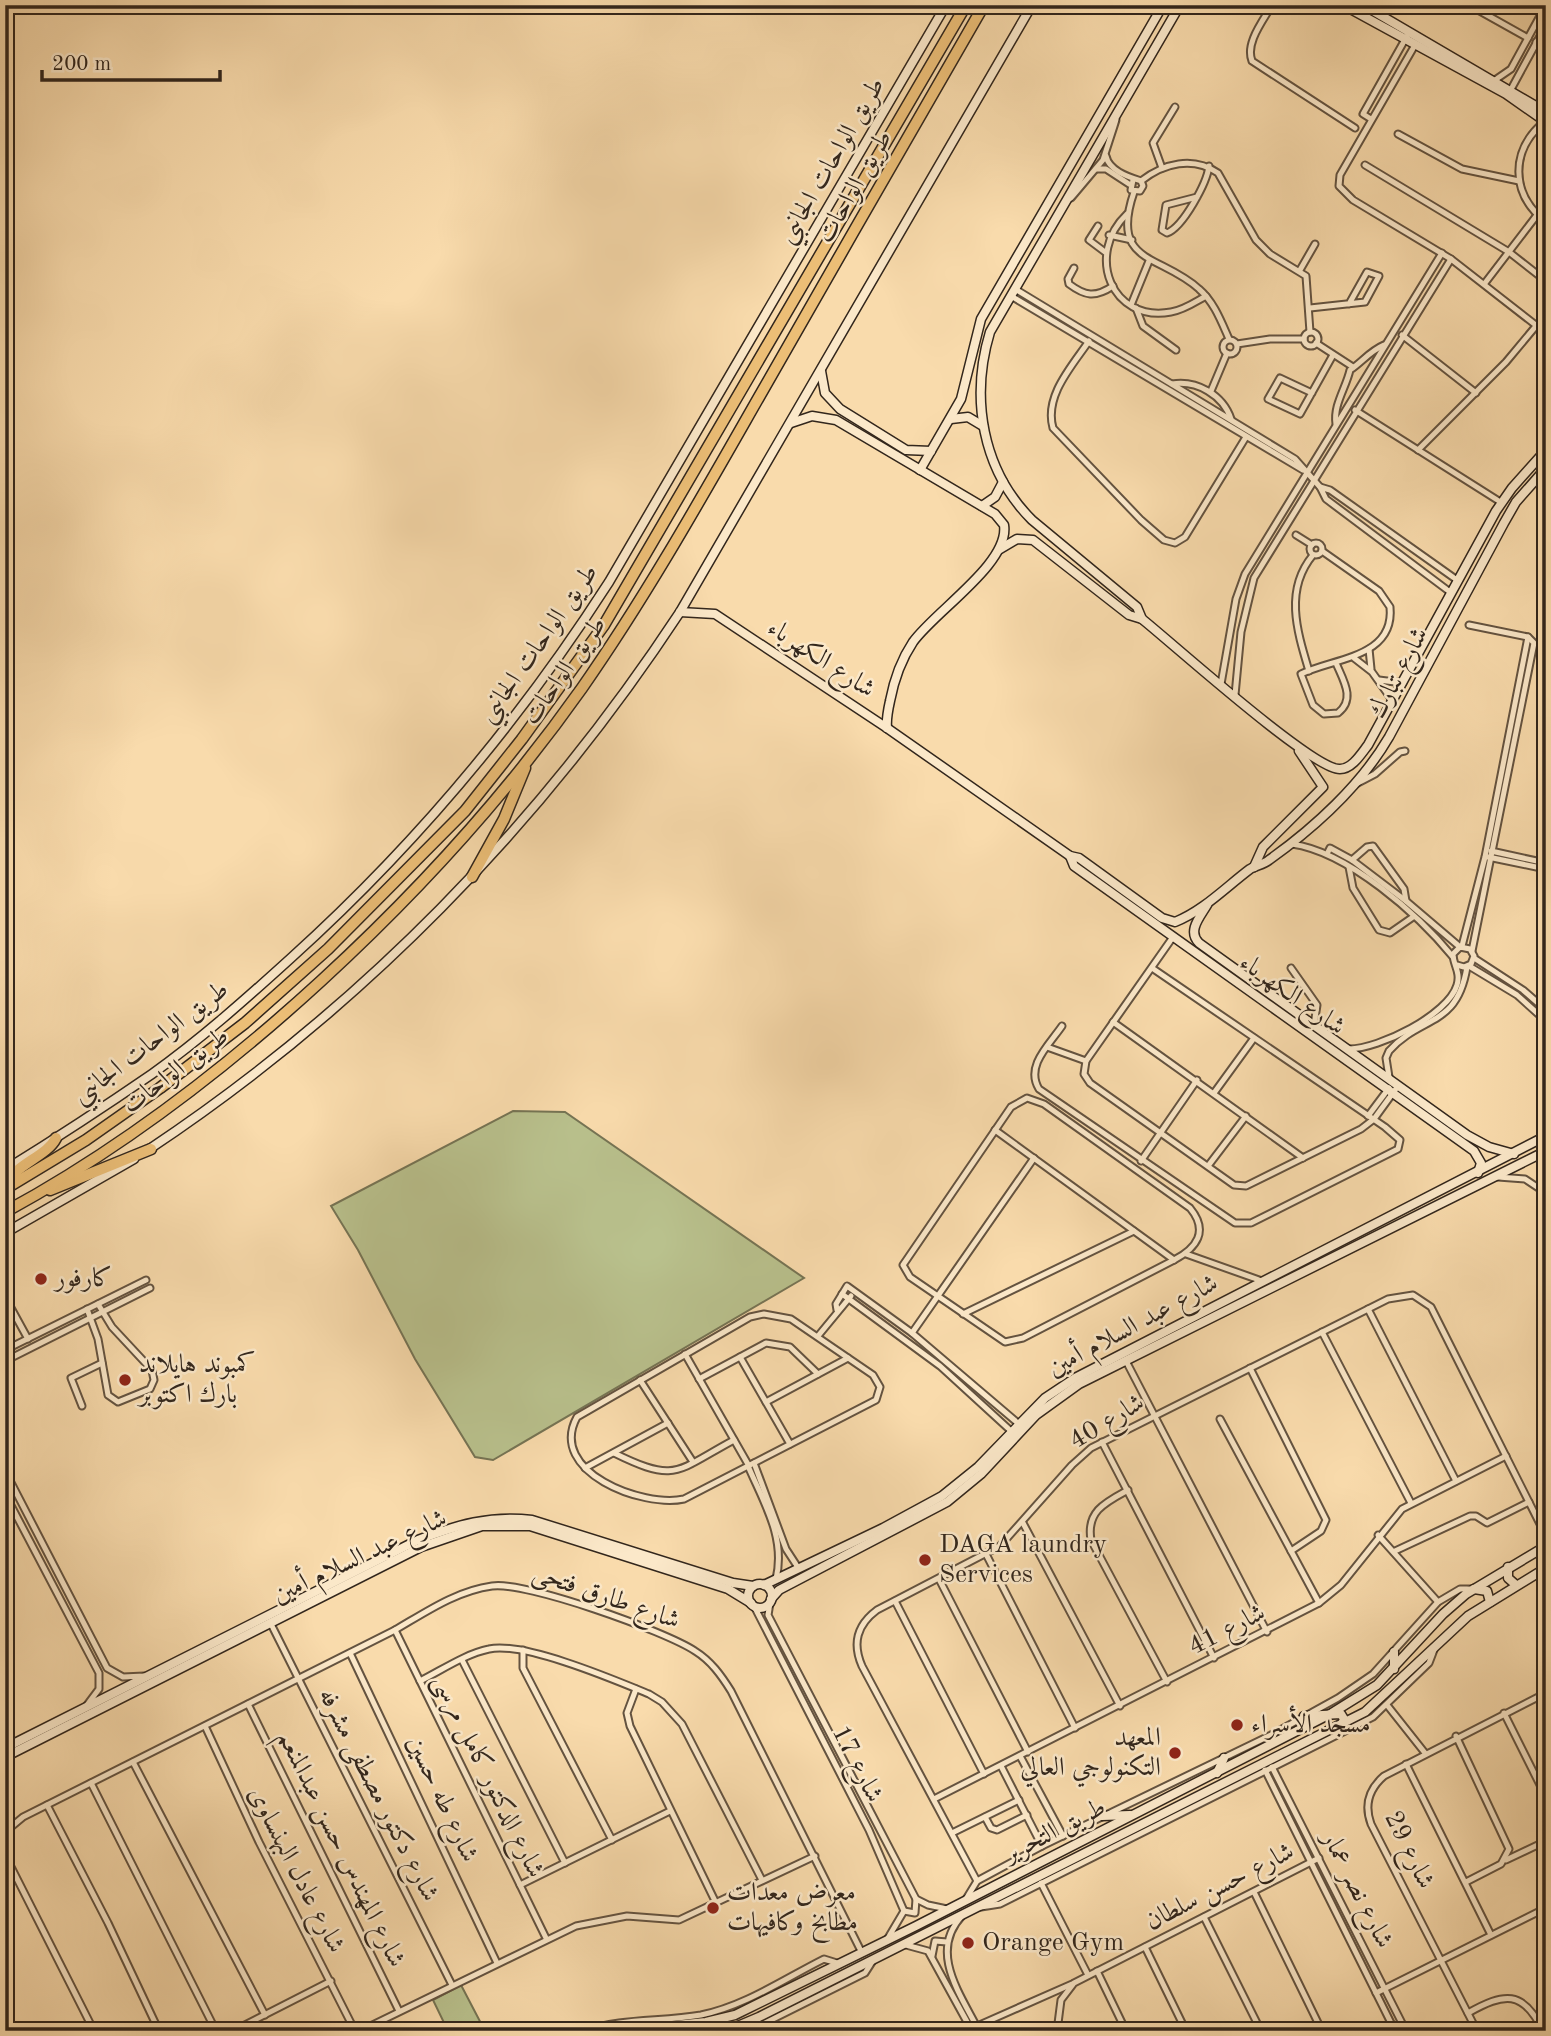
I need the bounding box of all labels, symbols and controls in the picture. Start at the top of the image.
scale bar [42,38,220,82]
text: 200 m [52,54,111,75]
street label: طريق الواحات الجانبي [772,72,892,250]
street label: طريق الواحات [810,125,900,249]
street label: طريق الواحات الجانبي [473,558,605,730]
street label: طريق الواحات [516,611,614,731]
street label: شارع الكهرباء [759,614,880,709]
street label: شارع تبارك [1364,623,1440,726]
street label: شارع الكهرباء [1230,948,1350,1046]
street label: طريق الواحات الجانبي [67,974,235,1112]
street label: طريق الواحات [117,1021,235,1121]
place label: كارفور [52,1265,113,1294]
street label: شارع عبد السلام أمين [1041,1265,1226,1389]
marker: كارفور [33,1271,49,1287]
place label: كمبوند هايلاند بارك اكتوبر [136,1350,256,1410]
marker: كمبوند هايلاند بارك اكتوبر [117,1372,133,1388]
street label: شارع 40 [1065,1390,1153,1460]
street label: شارع عبد السلام أمين [267,1500,454,1616]
place label: DAGA laundry Services [939,1532,1107,1588]
marker: DAGA laundry Services [917,1552,933,1568]
street label: شارع طارق فتحى [527,1560,683,1641]
street label: شارع 41 [1184,1600,1273,1667]
street label: شارع الدكتور كامل مرسى [421,1670,549,1885]
street label: شارع دكتور مصطفى مشرفه [307,1684,443,1909]
place label: مسجد الأسراء [1251,1705,1371,1740]
marker: مسجد الأسراء [1229,1717,1245,1733]
street label: شارع 17 [820,1721,887,1810]
place label: المعهد التكنولوجي العالي [1020,1725,1161,1788]
street label: شارع المهندس حسن عبدالمنعم [263,1727,410,1976]
street label: شارع طه حسين [395,1732,482,1869]
marker: المعهد التكنولوجي العالي [1167,1745,1183,1761]
street label: شارع عادل البهنساوى [237,1783,349,1960]
street label: طريق التحرير [997,1794,1111,1871]
street label: شارع 29 [1373,1807,1439,1896]
street label: شارع نصر عمار [1309,1825,1397,1956]
street label: شارع حسن سلطان [1142,1839,1301,1942]
place label: معرض معدات مطابخ وكافيهات [727,1880,858,1943]
marker: معرض معدات مطابخ وكافيهات [705,1900,721,1916]
place label: Orange Gym [982,1930,1124,1956]
marker: Orange Gym [960,1935,976,1951]

